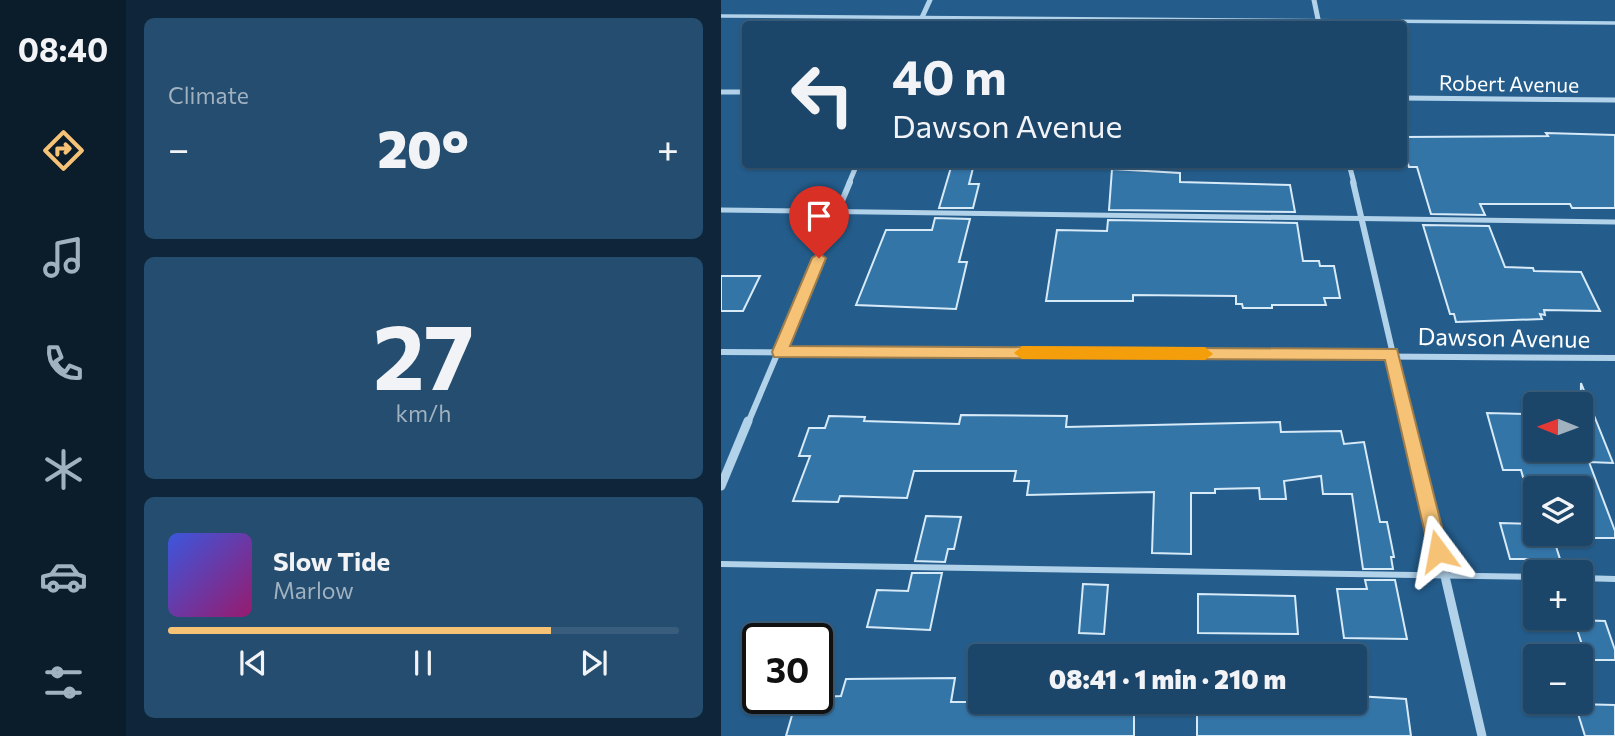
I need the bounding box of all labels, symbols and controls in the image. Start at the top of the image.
text: 08:40 [18,29,108,69]
text: 40 m [892,45,1007,105]
icon: left [777,49,868,140]
street label: Robert Avenue [1439,69,1579,97]
text: Climate [168,81,249,109]
text: Dawson Avenue [892,105,1122,145]
text: 20° [377,115,469,179]
text: − [168,124,190,171]
text: + [657,124,679,171]
icon: directions [39,126,88,175]
pin [789,186,849,258]
icon: arrive [800,197,838,235]
icon: music [39,233,88,282]
text: 27 [373,297,474,409]
street label: Dawson Avenue [1417,321,1591,353]
icon: phone [39,339,88,388]
north arrow [1523,392,1593,462]
map controls [1523,392,1593,714]
text: km/h [396,399,451,427]
icon: climate [39,445,88,494]
button: layers [1523,476,1593,546]
position arrow [1401,514,1475,588]
text: Slow Tide [273,545,390,576]
icon: car [39,552,88,601]
button: + [1523,560,1593,630]
text: Marlow [273,576,354,604]
speed limit sign: 30 [742,623,833,714]
icon: previous [234,644,272,682]
icon: pause [404,644,442,682]
icon: next [575,644,613,682]
button: − [1523,644,1593,714]
icon: filters [39,658,88,707]
text: 08:41 · 1 min · 210 m [1049,663,1286,694]

